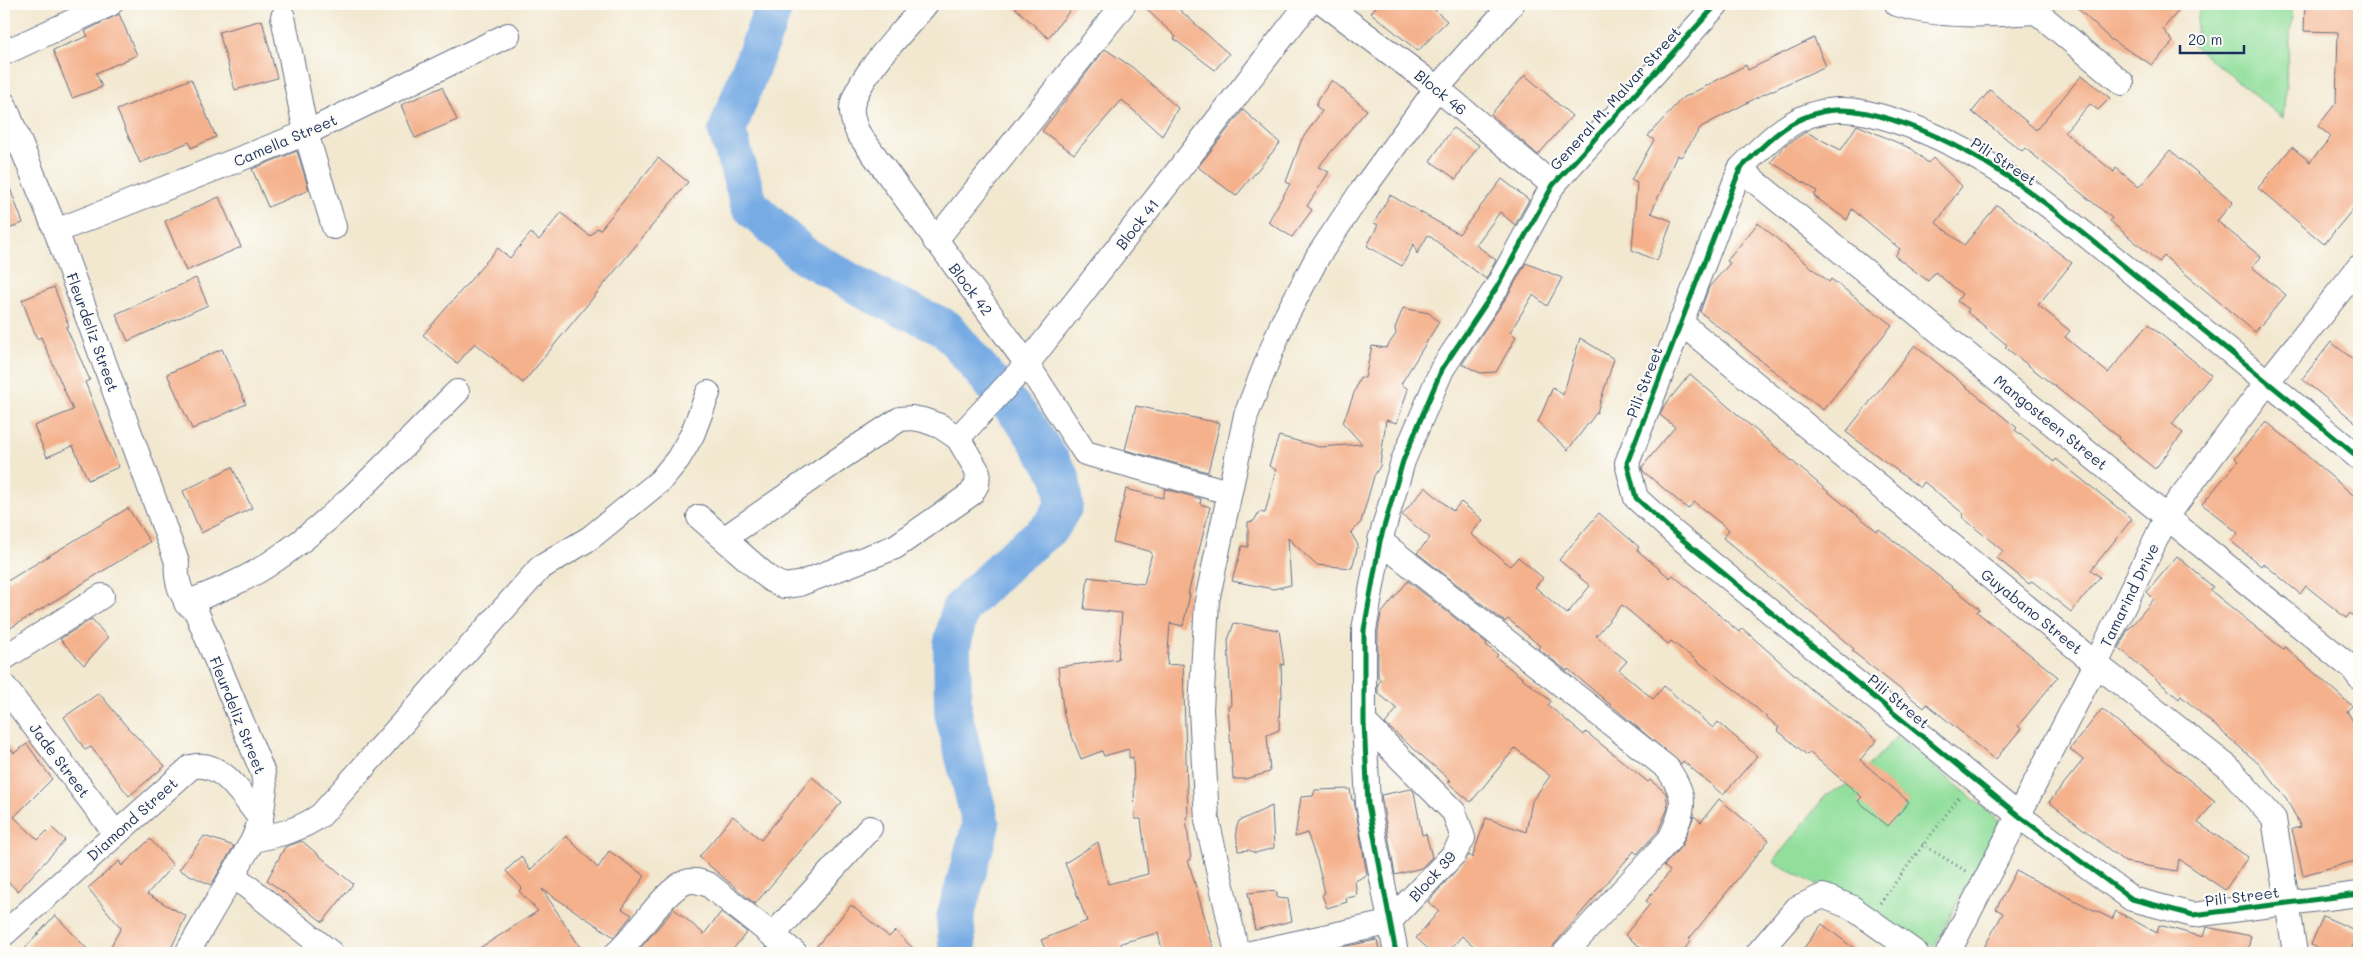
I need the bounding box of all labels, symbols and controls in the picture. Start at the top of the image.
street label: General M. Malvar Street [1545,22,1685,174]
scale bar [2180,22,2244,54]
text: 20 m [2188,29,2222,49]
street label: Block 46 [1411,65,1471,119]
street label: Camella Street [230,109,340,171]
street label: Pili Street [1967,132,2041,190]
street label: Block 41 [1111,195,1163,253]
street label: Block 42 [945,259,997,319]
street label: Fleurdeliz Street [62,270,124,394]
street label: Pili Street [1621,344,1667,420]
street label: Mangosteen Street [1990,370,2112,474]
street label: Tamarind Drive [2095,540,2163,650]
street label: Guyabano Street [1977,564,2087,658]
street label: Fleurdeliz Street [205,653,271,777]
street label: Pili Street [1864,669,1934,733]
street label: Jade Street [25,718,95,802]
street label: Diamond Street [82,773,182,865]
street label: Block 39 [1404,846,1460,905]
street label: Pili Street [2204,882,2280,910]

